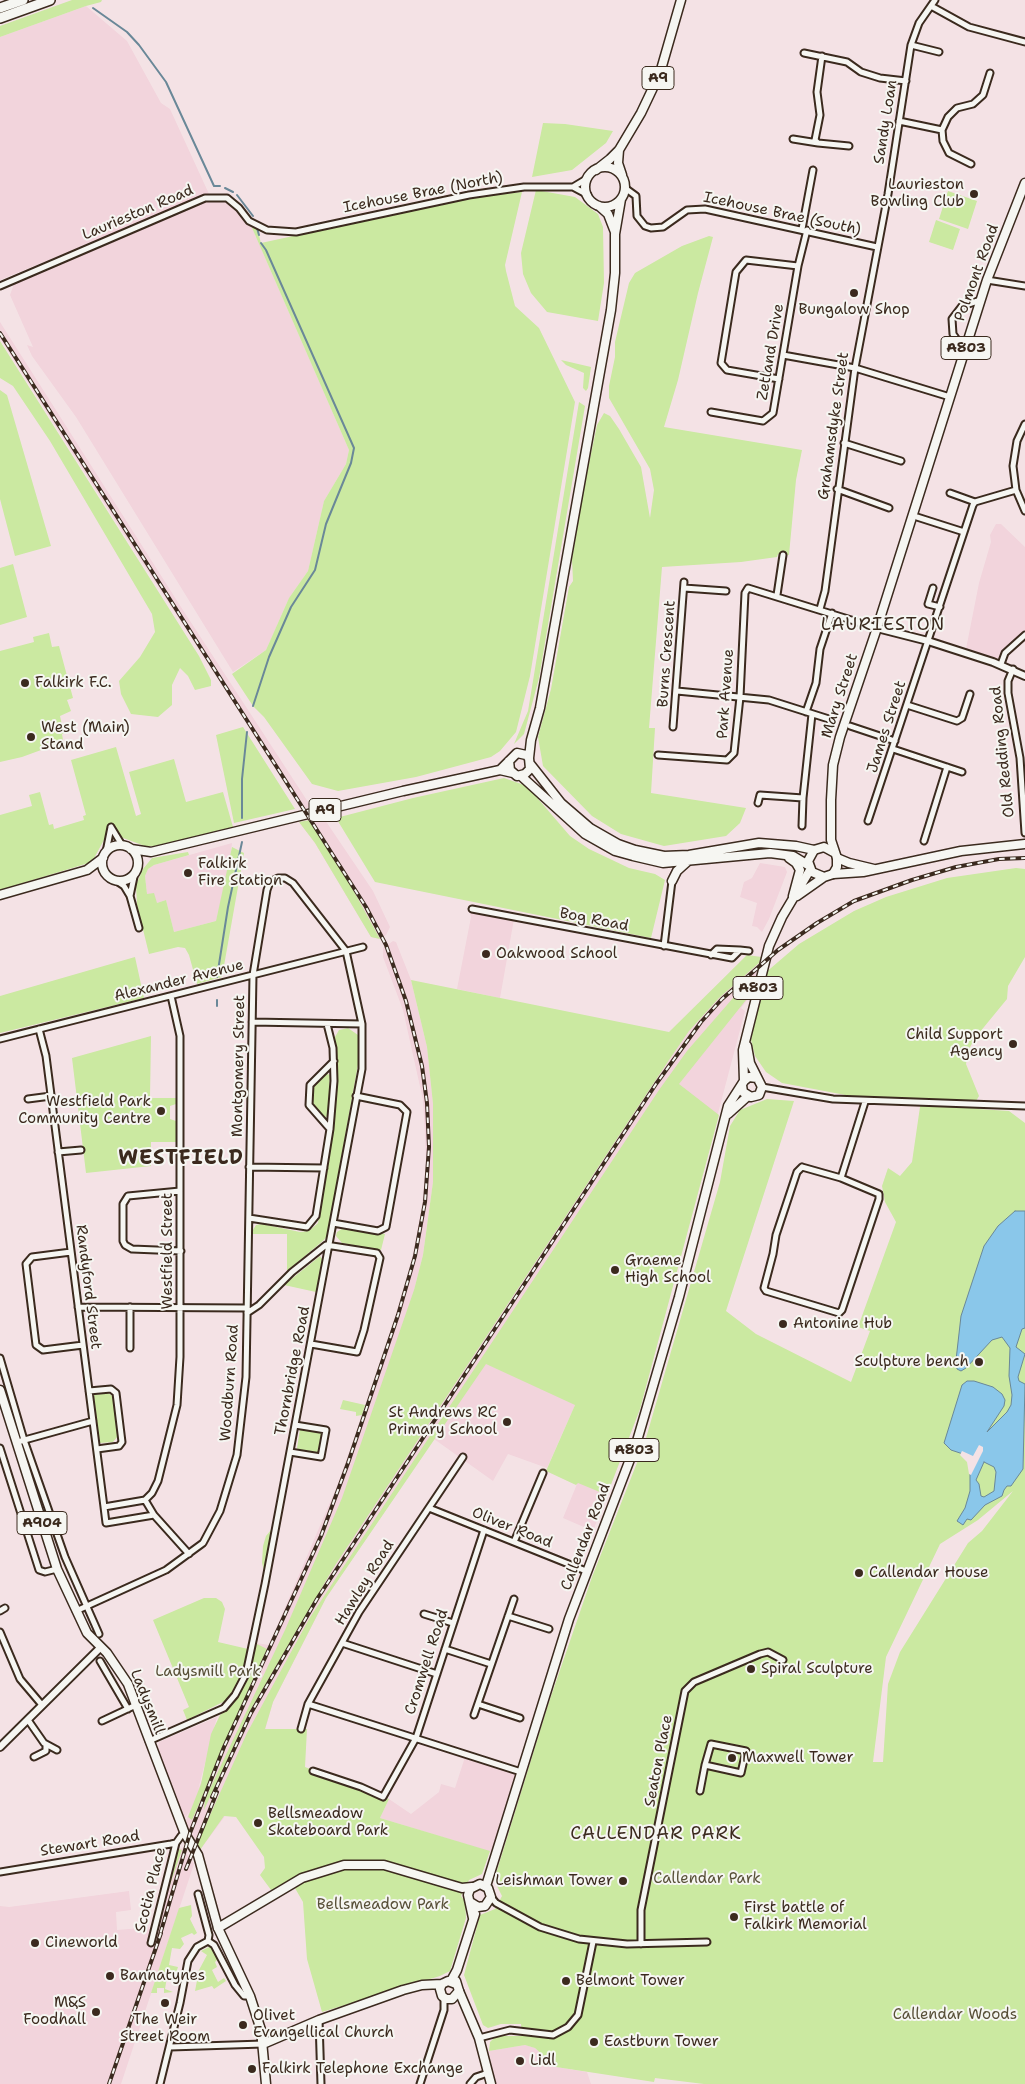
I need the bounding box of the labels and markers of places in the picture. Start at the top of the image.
place label: Laurieston Bowling Club [871,176,964,211]
marker: Laurieston Bowling Club [968,188,980,200]
marker: Bungalow Shop [848,287,860,299]
place label: Bungalow Shop [798,301,910,319]
place label: Falkirk F.C. [35,674,111,692]
marker: Falkirk F.C. [19,677,31,689]
place label: West (Main) Stand [41,719,130,754]
marker: West (Main) Stand [25,731,37,743]
place label: Falkirk Fire Station [198,855,282,890]
marker: Falkirk Fire Station [182,867,194,879]
place label: Oakwood School [496,945,617,963]
marker: Oakwood School [480,948,492,960]
place label: Child Support Agency [906,1026,1003,1061]
marker: Child Support Agency [1007,1038,1019,1050]
place label: Westfield Park Community Centre [18,1093,151,1128]
marker: Westfield Park Community Centre [155,1105,167,1117]
place label: Graeme High School [625,1252,711,1287]
marker: Graeme High School [609,1264,621,1276]
place label: Antonine Hub [793,1315,892,1333]
marker: Antonine Hub [777,1318,789,1330]
place label: Sculpture bench [855,1353,969,1371]
marker: Sculpture bench [973,1356,985,1368]
place label: St Andrews RC Primary School [388,1404,497,1439]
marker: St Andrews RC Primary School [501,1416,513,1428]
place label: Callendar House [869,1564,989,1582]
marker: Callendar House [853,1567,865,1579]
place label: Spiral Sculpture [761,1660,873,1678]
marker: Spiral Sculpture [745,1663,757,1675]
place label: Maxwell Tower [742,1749,854,1767]
marker: Maxwell Tower [726,1752,738,1764]
place label: Bellsmeadow Skateboard Park [268,1805,388,1840]
marker: Bellsmeadow Skateboard Park [252,1817,264,1829]
place label: Leishman Tower [495,1872,613,1890]
marker: Leishman Tower [617,1875,629,1887]
place label: First battle of Falkirk Memorial [744,1899,867,1934]
marker: First battle of Falkirk Memorial [728,1911,740,1923]
place label: Cineworld [45,1934,118,1952]
marker: Cineworld [29,1937,41,1949]
place label: Bannatynes [120,1967,205,1985]
marker: Bannatynes [104,1970,116,1982]
place label: Belmont Tower [576,1972,685,1990]
marker: Belmont Tower [560,1975,572,1987]
place label: M&S Foodhall [23,1994,86,2029]
marker: The Weir Street Room [159,1997,171,2009]
marker: M&S Foodhall [90,2006,102,2018]
place label: Olivet Evangellical Church [253,2007,394,2042]
place label: The Weir Street Room [120,2011,210,2046]
marker: Olivet Evangellical Church [237,2019,249,2031]
place label: Eastburn Tower [604,2033,719,2051]
marker: Eastburn Tower [588,2036,600,2048]
place label: Lidl [530,2052,556,2070]
marker: Lidl [514,2055,526,2067]
place label: Falkirk Telephone Exchange [262,2060,463,2078]
marker: Falkirk Telephone Exchange [246,2063,258,2075]

